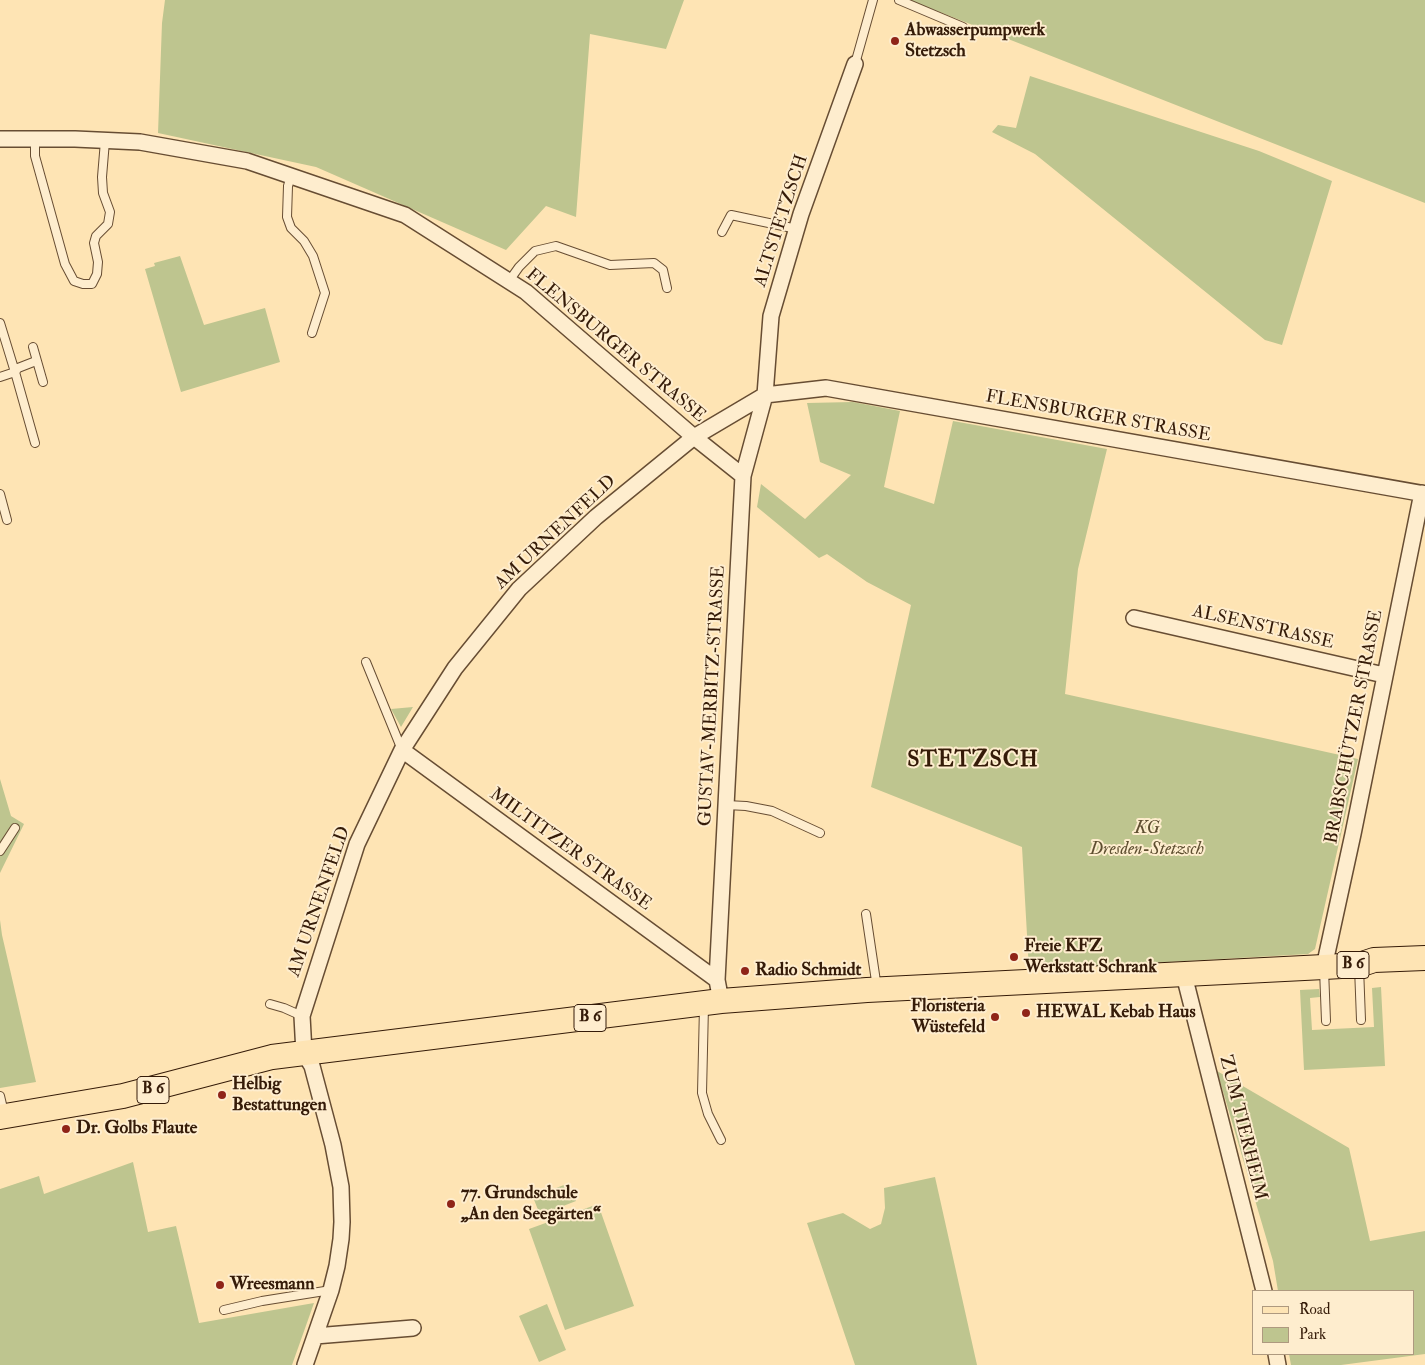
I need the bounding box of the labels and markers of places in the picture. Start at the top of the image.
place label: Abwasserpumpwerk Stetzsch [905,20,1045,62]
marker: Abwasserpumpwerk Stetzsch [889,35,901,47]
place label: Freie KFZ Werkstatt Schrank [1024,936,1157,979]
marker: Freie KFZ Werkstatt Schrank [1008,951,1020,963]
place label: Radio Schmidt [755,960,861,982]
marker: Radio Schmidt [739,965,751,977]
place label: Floristeria Wüstefeld [911,996,985,1038]
place label: HEWAL Kebab Haus [1036,1002,1196,1024]
marker: HEWAL Kebab Haus [1020,1007,1032,1019]
marker: Floristeria Wüstefeld [989,1011,1001,1023]
place label: Helbig Bestattungen [232,1074,327,1116]
marker: Helbig Bestattungen [216,1089,228,1101]
place label: Dr. Golbs Flaute [76,1118,197,1140]
marker: Dr. Golbs Flaute [60,1123,72,1135]
place label: 77. Grundschule „An den Seegärten“ [461,1183,601,1226]
marker: 77. Grundschule „An den Seegärten“ [445,1198,457,1210]
place label: Wreesmann [230,1274,315,1296]
marker: Wreesmann [214,1279,226,1291]

